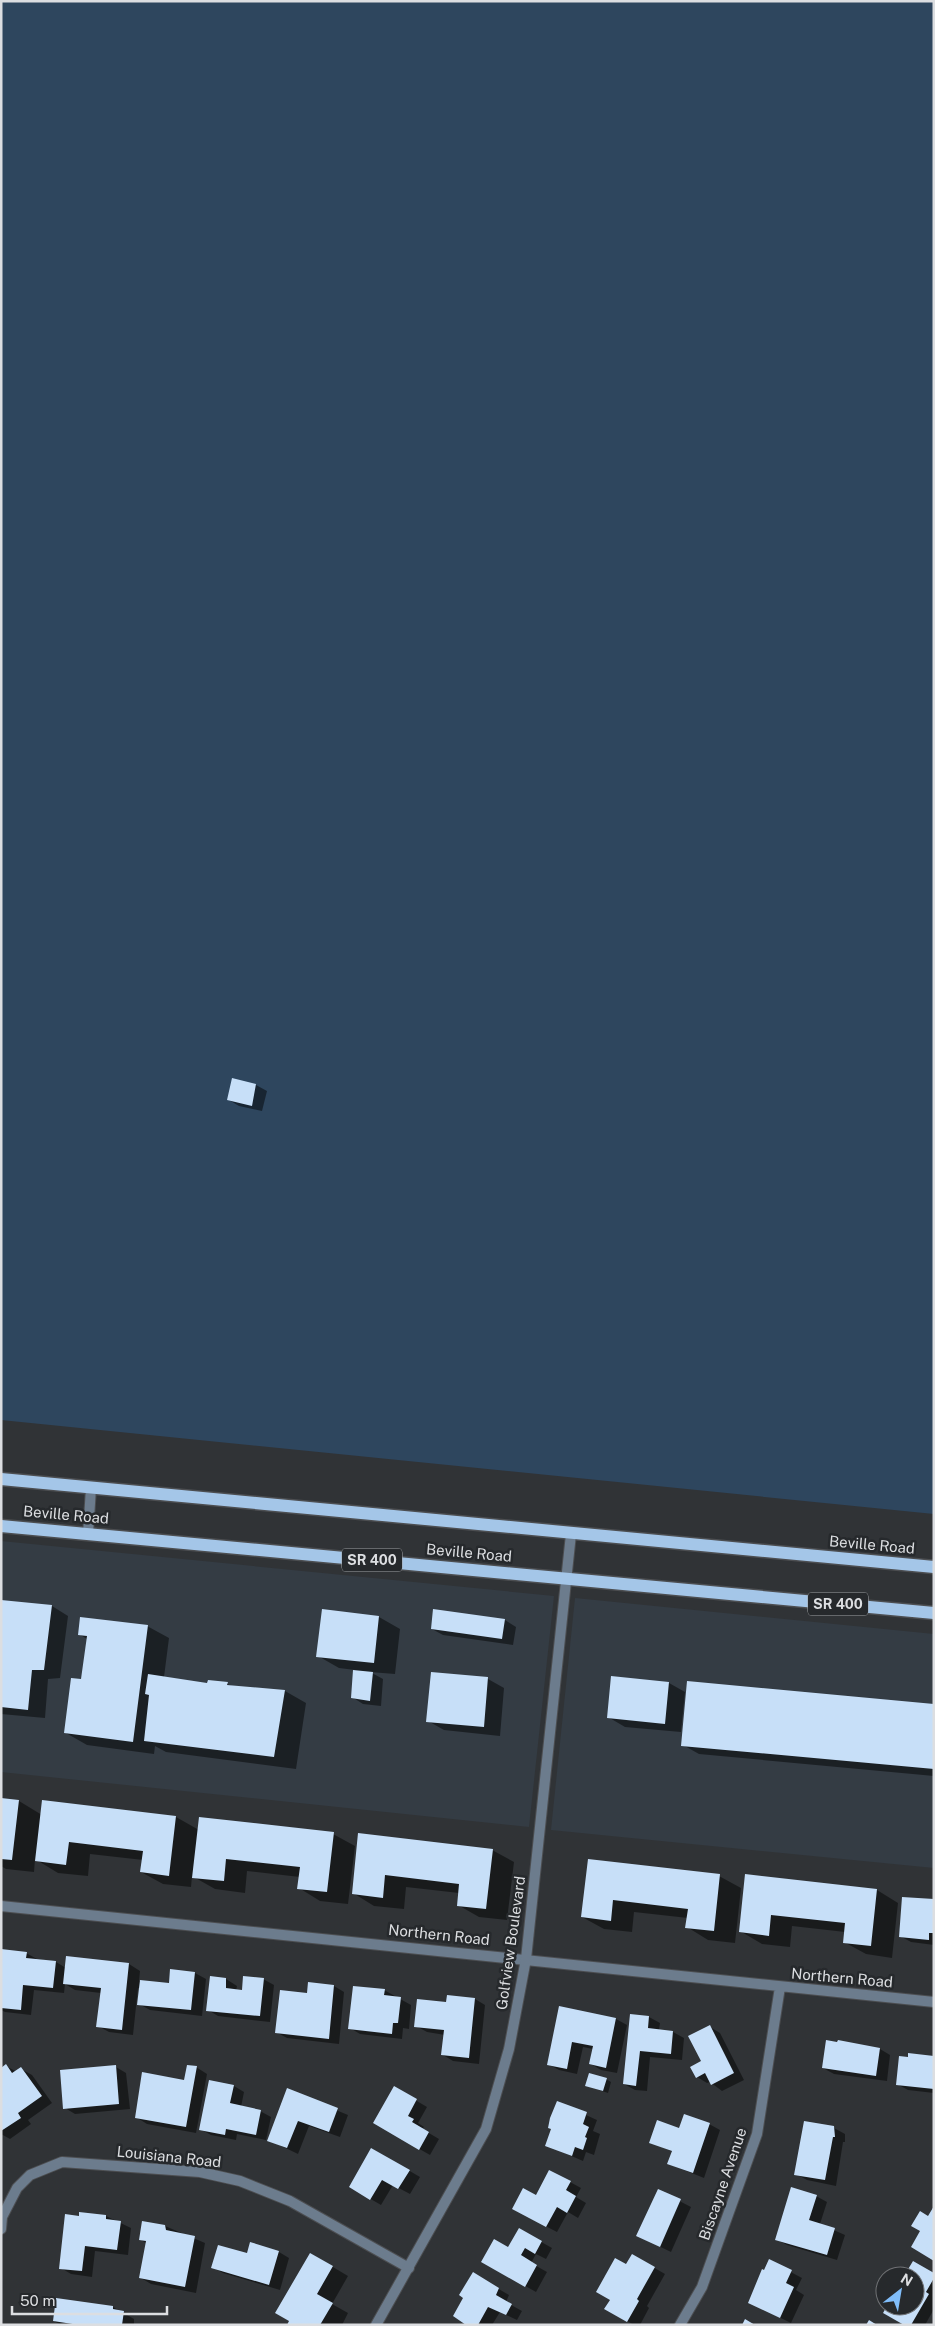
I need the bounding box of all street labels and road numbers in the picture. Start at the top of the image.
street label: Beville Road [23,1502,110,1527]
street label: Beville Road [829,1532,916,1557]
street label: Beville Road [426,1540,513,1565]
road number: SR 400 [342,1548,402,1572]
road number: SR 400 [808,1592,868,1616]
street label: Golfview Boulevard [493,1875,528,2011]
street label: Northern Road [387,1921,491,1948]
street label: Northern Road [790,1965,894,1990]
street label: Biscayne Avenue [695,2125,750,2242]
street label: Louisiana Road [116,2143,222,2170]

